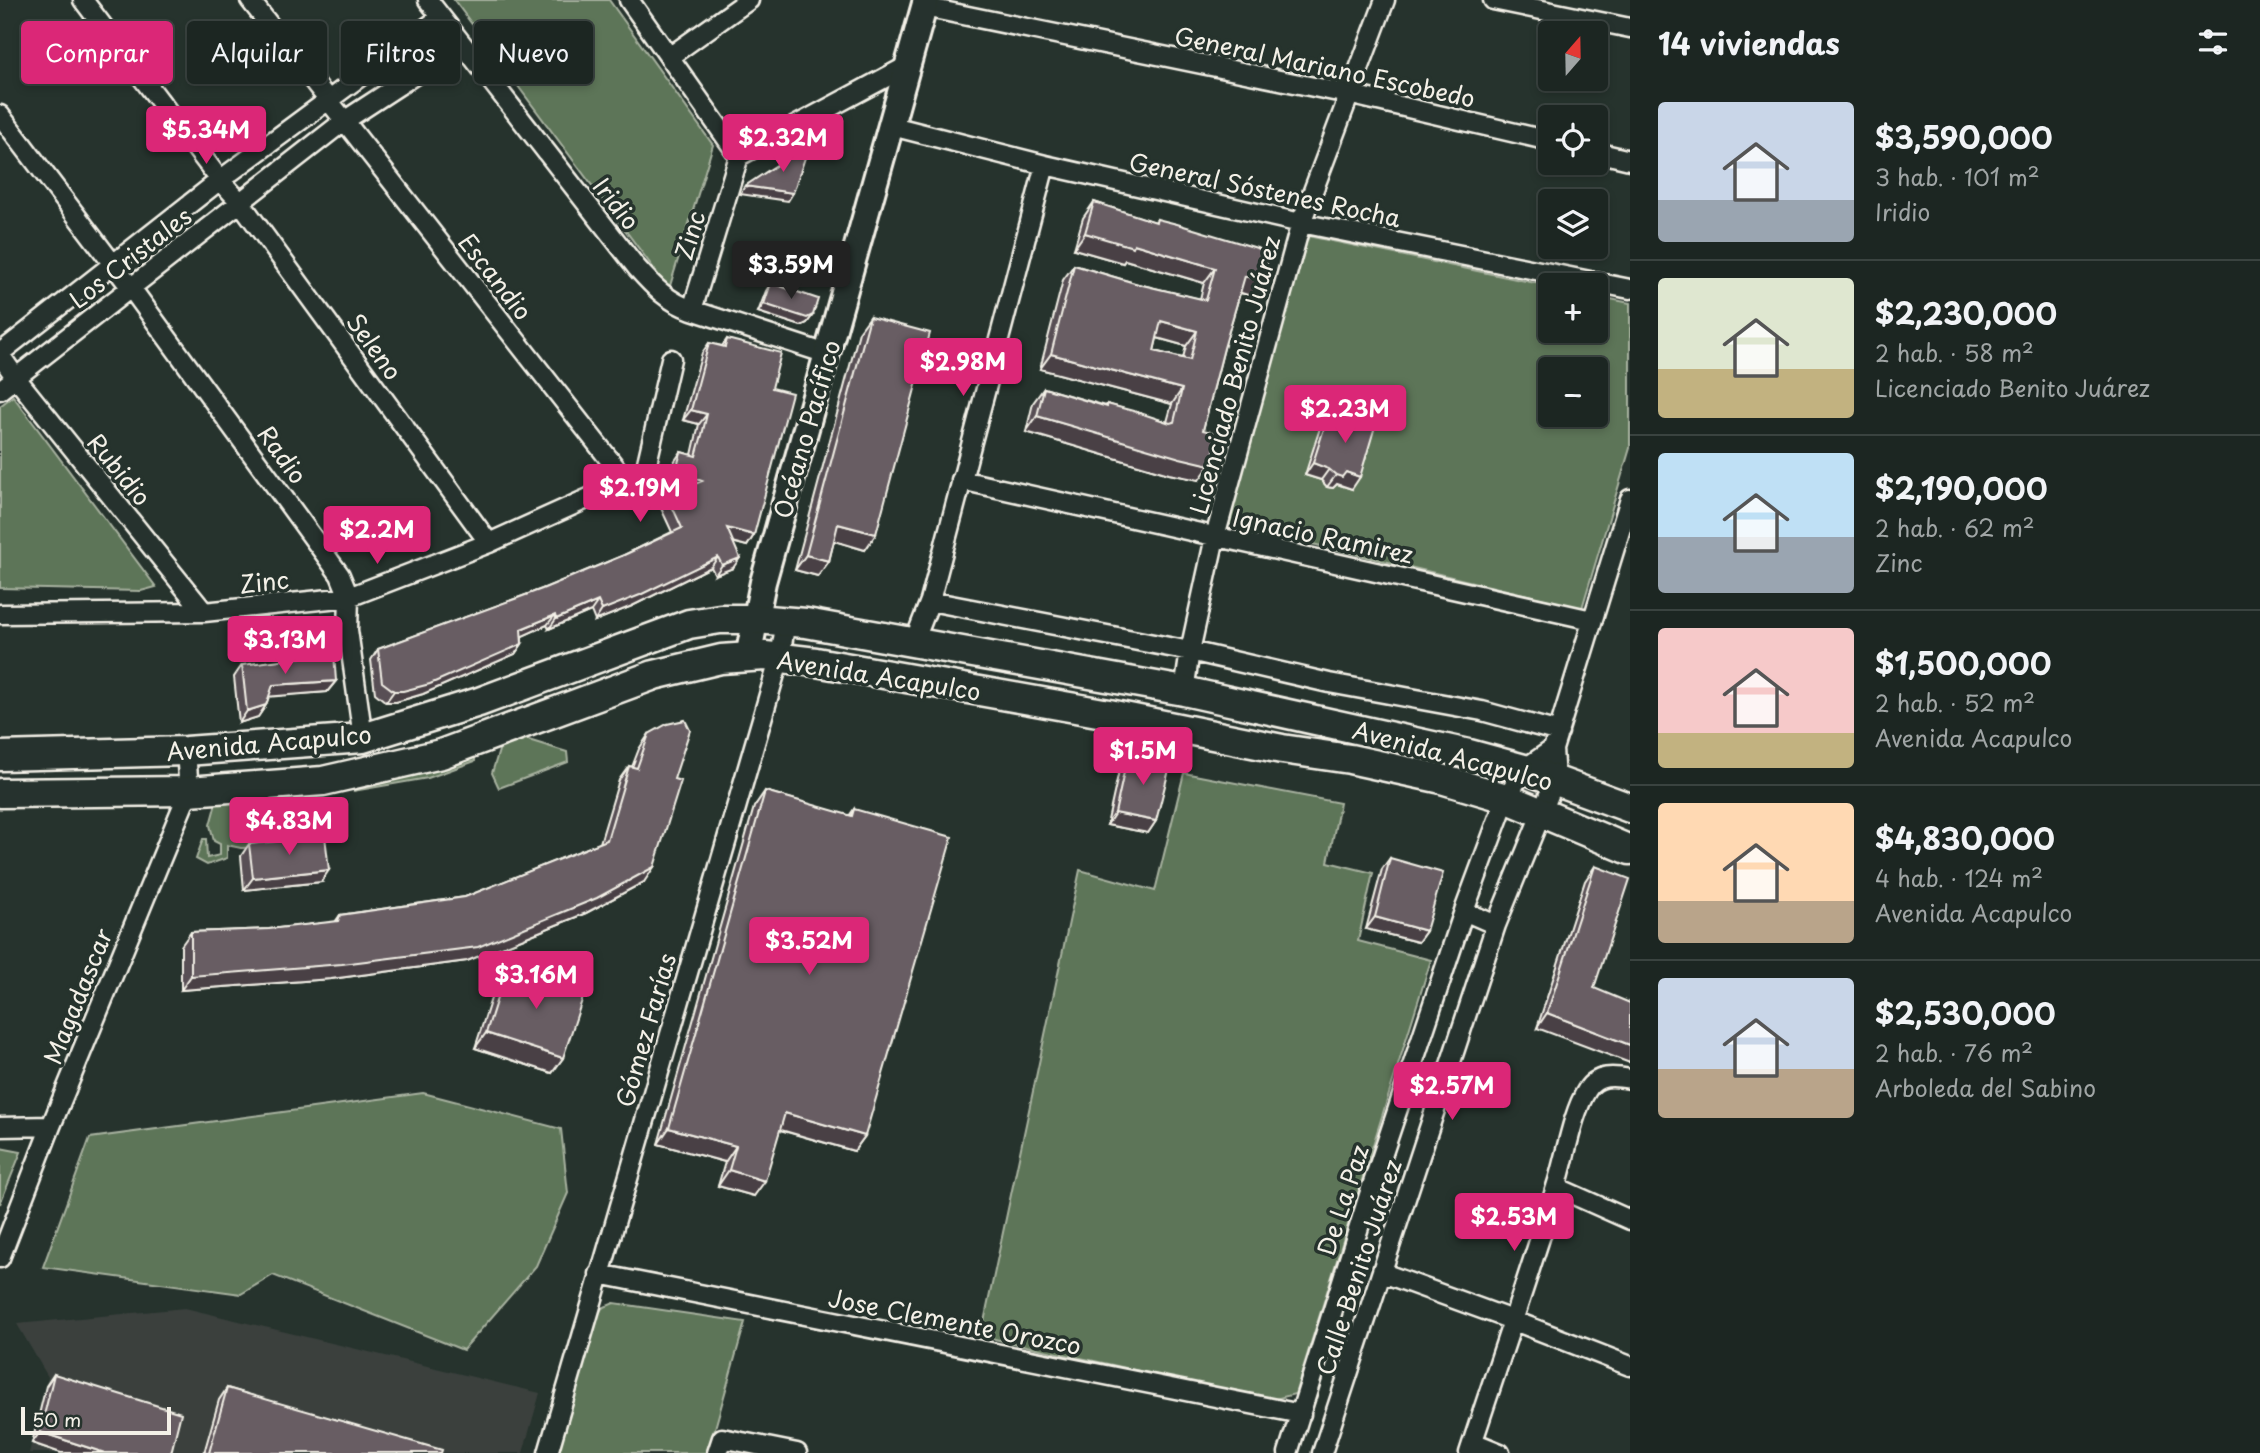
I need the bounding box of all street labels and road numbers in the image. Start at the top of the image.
street label: General Mariano Escobedo [1171,17,1479,115]
street label: General Sóstenes Rocha [1126,143,1404,235]
street label: Iridio [585,169,649,237]
street label: Los Cristales [61,198,199,316]
street label: Zinc [665,206,713,264]
street label: Escandio [451,225,541,327]
street label: Licenciado Benito Juárez [1180,232,1288,518]
street label: Seleno [338,305,412,387]
street label: Océano Pacífico [763,336,849,522]
street label: Radio [249,417,317,491]
street label: Rubidio [80,425,160,513]
street label: Ignacio Ramirez [1229,498,1417,572]
street label: Zinc [238,561,290,601]
street label: Avenida Acapulco [775,641,983,709]
street label: Avenida Acapulco [1349,711,1557,799]
street label: Avenida Acapulco [165,715,373,769]
street label: Magadascar [33,923,121,1069]
street label: Gómez Farías [606,949,684,1111]
street label: De La Paz [1307,1140,1377,1260]
street label: Calle Benito Juárez [1306,1155,1410,1379]
street label: Jose Clemente Orozco [826,1279,1084,1363]

